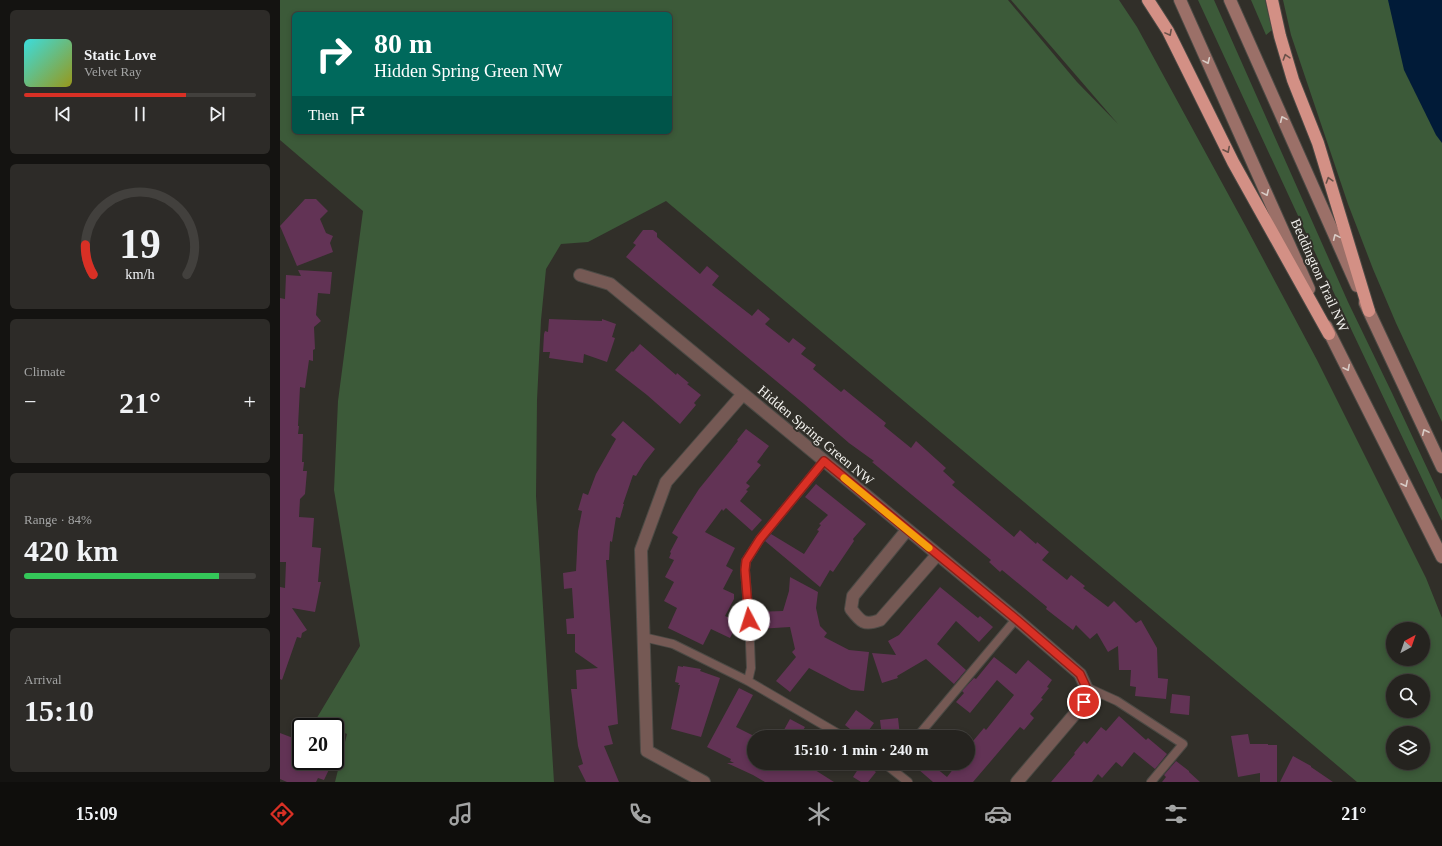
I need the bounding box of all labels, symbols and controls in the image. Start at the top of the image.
icon: right [308,28,360,80]
text: 80 m [374,28,432,59]
one-way arrow [1164,29,1171,37]
text: Static Love [84,47,156,63]
one-way arrow [1283,54,1291,61]
one-way arrow [1202,57,1210,65]
text: Hidden Spring Green NW [374,61,562,81]
text: Velvet Ray [84,64,141,79]
icon: previous [52,103,74,125]
icon: pause [129,103,151,125]
icon: next [206,103,228,125]
icon: arrive [347,104,369,126]
text: Then [308,107,339,123]
one-way arrow [1280,115,1288,123]
one-way arrow [1222,145,1230,153]
one-way arrow [1325,177,1334,184]
one-way arrow [1261,188,1269,196]
street label: Beddington Trail NW [1288,216,1352,335]
text: 19 [119,220,161,266]
one-way arrow [1332,234,1340,241]
text: km/h [125,265,155,281]
text: Climate [24,364,65,379]
one-way arrow [1342,364,1350,372]
street label: Hidden Spring Green NW [755,383,877,489]
text: 21° [119,386,161,419]
text: − [24,389,36,414]
text: + [244,389,256,414]
one-way arrow [1422,429,1430,436]
one-way arrow [1401,480,1408,488]
text: Range · 84% [24,512,92,527]
text: 420 km [24,534,118,567]
position arrow [728,599,770,641]
north arrow [1386,622,1430,666]
map controls [1386,622,1430,770]
text: Arrival [24,672,62,687]
button: search [1386,674,1430,718]
pin [1067,685,1101,719]
icon: arrive [1073,691,1095,713]
text: 15:10 [24,694,94,727]
speed limit sign: 20 [292,718,344,770]
button: layers [1386,726,1430,770]
text: 15:10 · 1 min · 240 m [794,742,929,758]
icon: directions [268,800,296,828]
icon: music [447,800,475,828]
icon: phone [626,800,654,828]
icon: climate [805,800,833,828]
icon: car [984,800,1012,828]
icon: filters [1162,800,1190,828]
text: 15:09 [75,804,117,824]
text: 21° [1341,804,1367,824]

